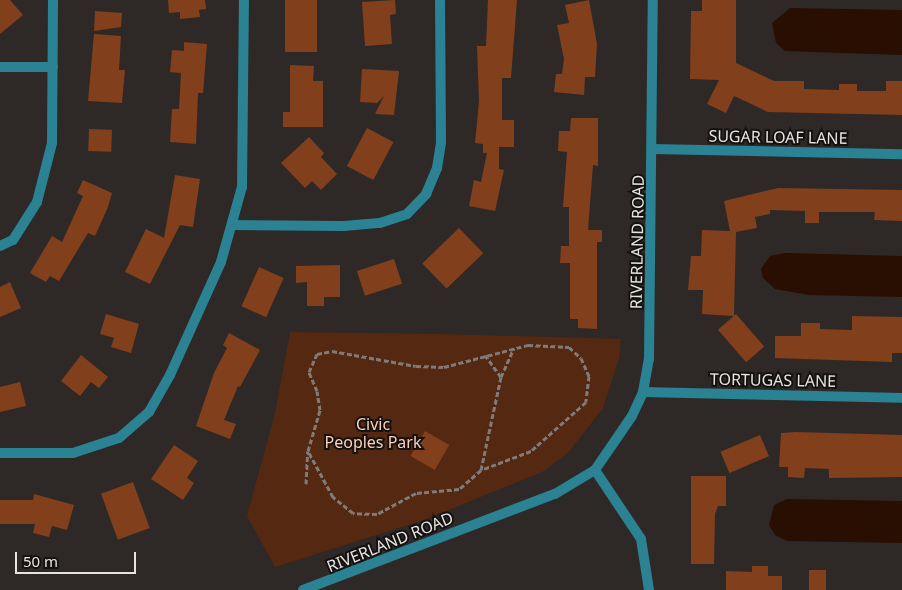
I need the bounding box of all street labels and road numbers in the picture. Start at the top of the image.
street label: SUGAR LOAF LANE [708,126,848,148]
street label: RIVERLAND ROAD [626,175,648,309]
street label: TORTUGAS LANE [710,369,836,391]
street label: RIVERLAND ROAD [324,508,456,576]

